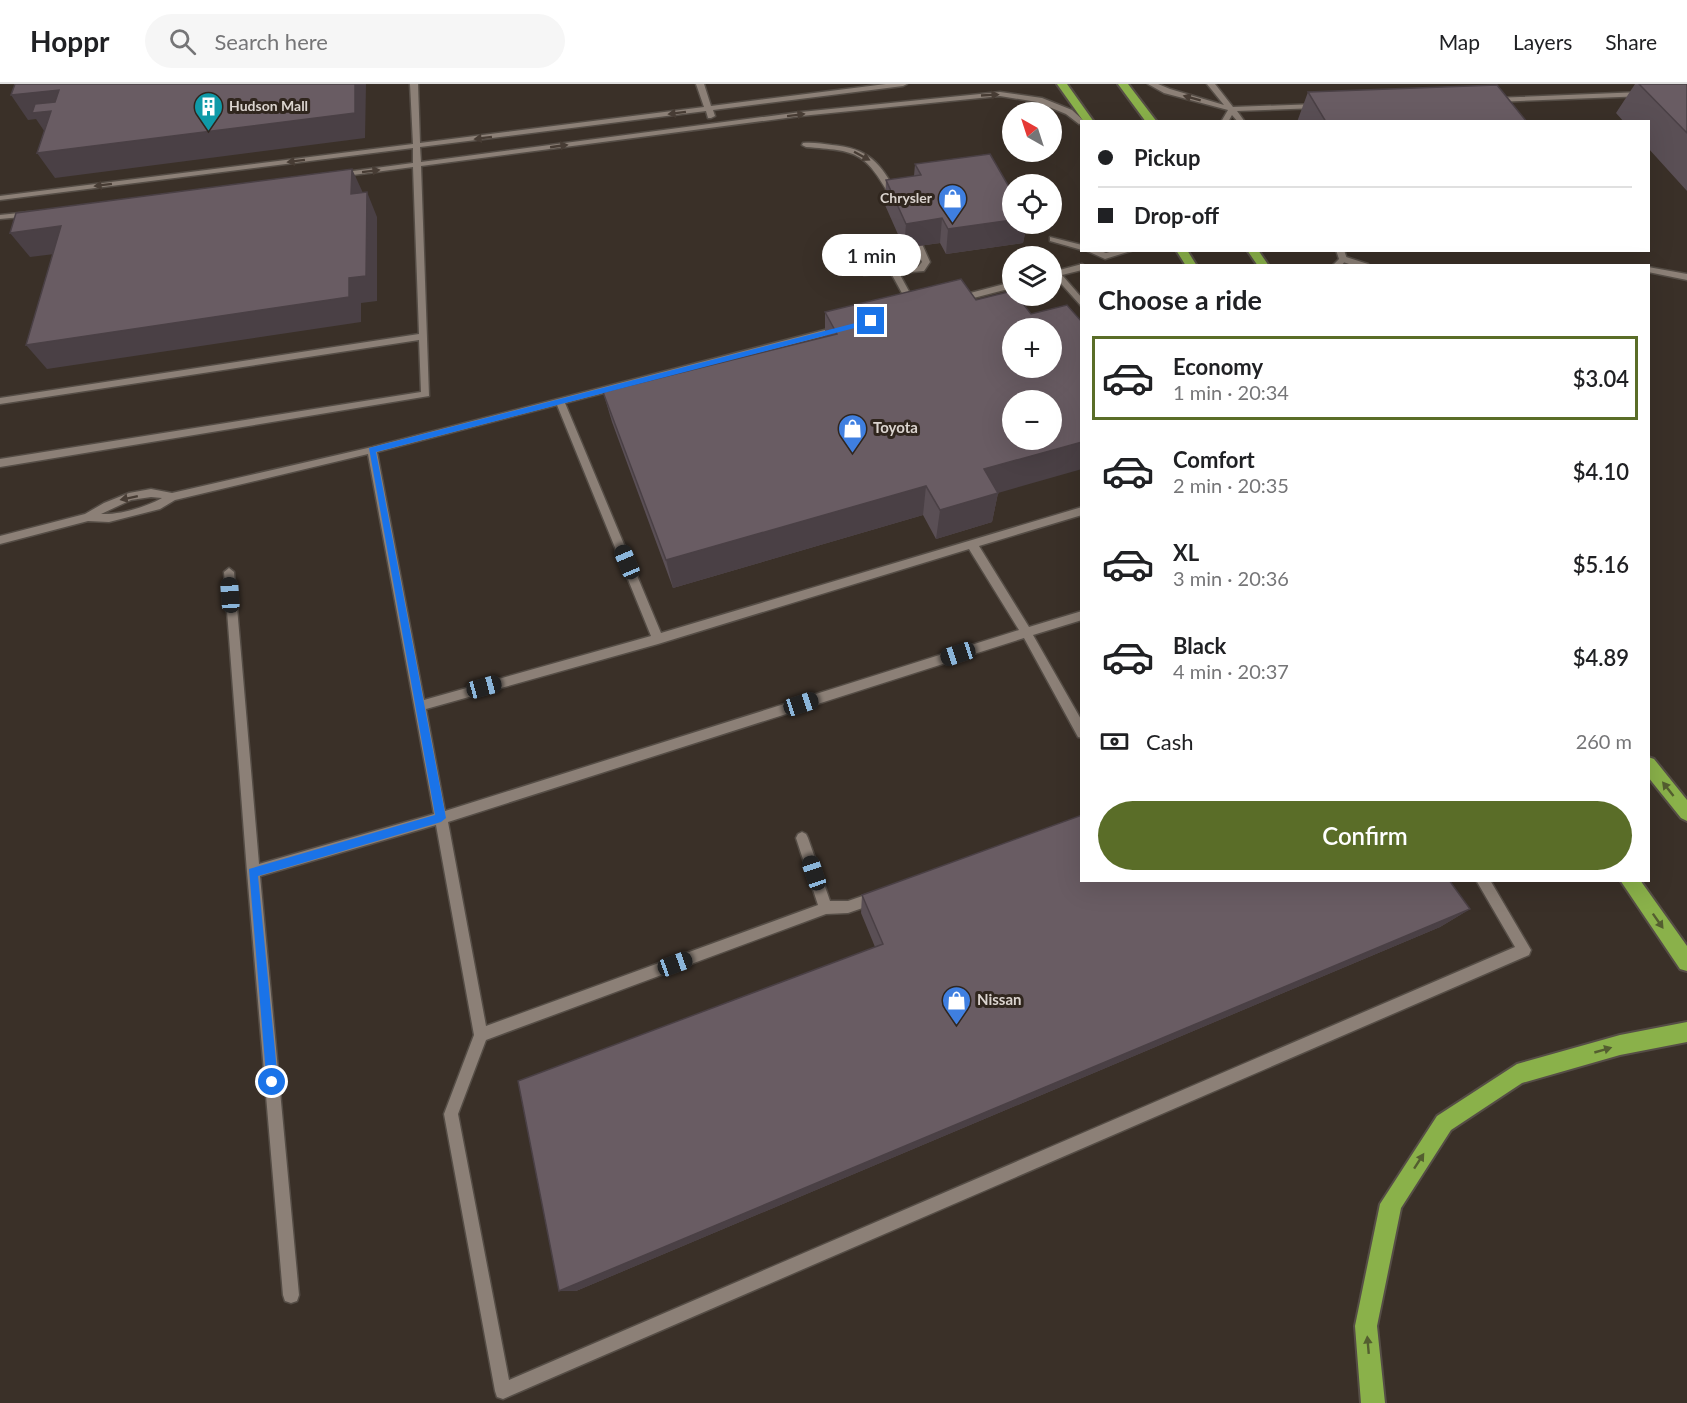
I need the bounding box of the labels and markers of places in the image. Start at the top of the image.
building icon: Hudson Mall [192,90,224,132]
place label: Hudson Mall [229,97,308,114]
shop icon: Chrysler [937,182,969,224]
place label: Chrysler [880,189,933,206]
shop icon: Toyota [836,412,868,454]
place label: Toyota [873,418,918,436]
shop icon: Nissan [940,984,972,1026]
place label: Nissan [977,990,1022,1008]

